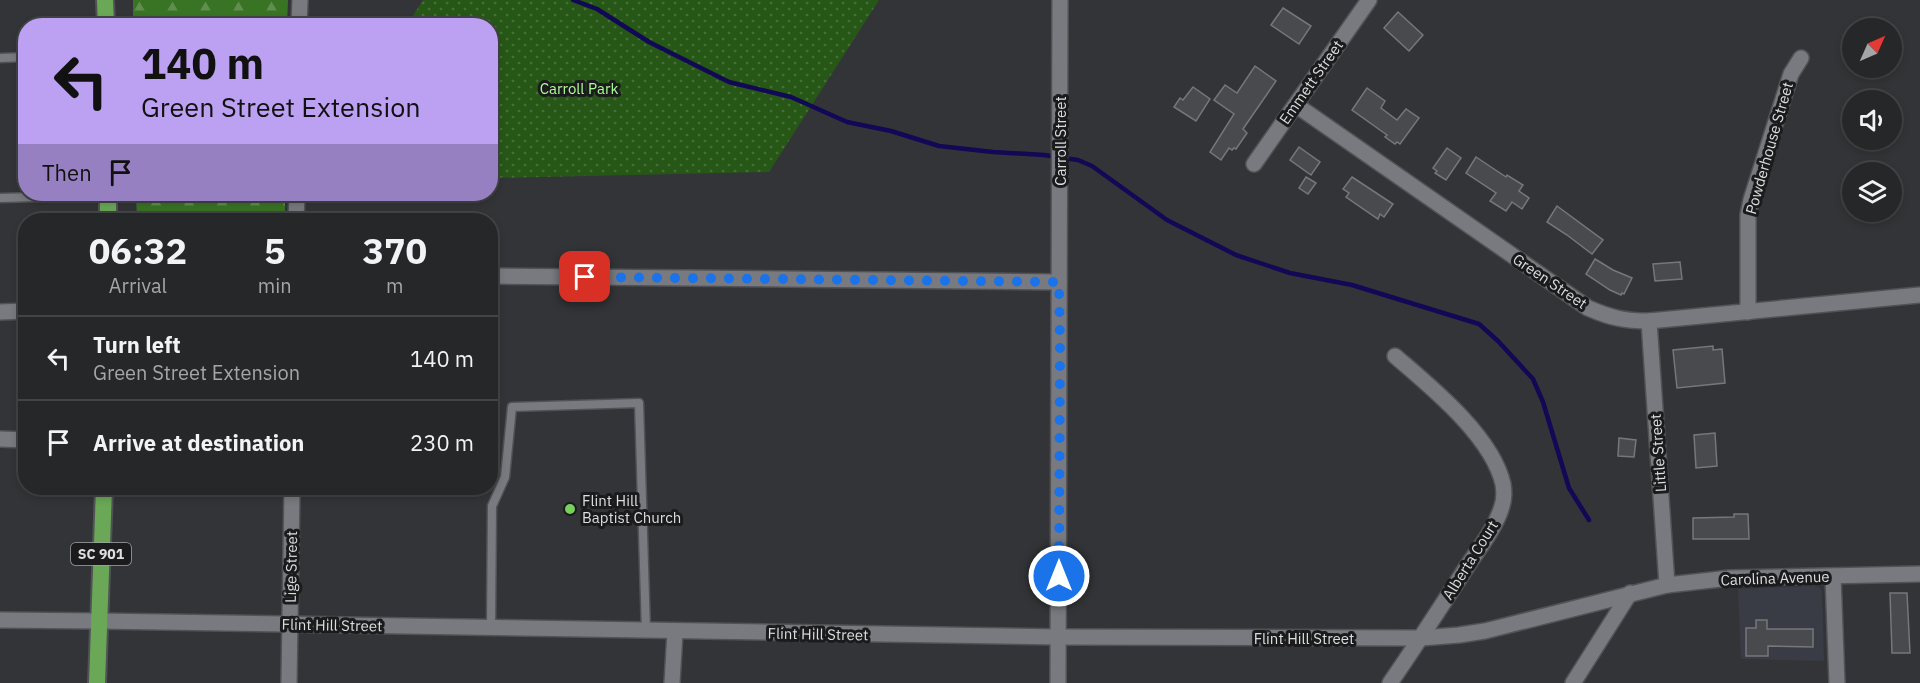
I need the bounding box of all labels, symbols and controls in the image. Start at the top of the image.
north arrow [1842,18,1902,78]
map controls [1842,18,1902,222]
text: 140 m [141,36,264,91]
street label: Emmett Street [1275,36,1347,128]
icon: left [42,42,120,120]
park label: Carroll Park [540,79,618,98]
street label: Powderhouse Street [1741,80,1797,216]
text: Green Street Extension [141,89,421,124]
button: sound [1842,90,1902,150]
street label: Carroll Street [1051,96,1070,186]
icon: arrive [104,156,137,189]
text: Then [42,158,92,187]
button: layers [1842,162,1902,222]
text: 06:32 [89,227,187,274]
text: 5 [264,227,286,274]
text: 370 [362,227,427,274]
street label: Green Street [1509,249,1591,313]
pin [559,251,610,302]
icon: arrive [568,260,601,293]
text: Arrival [109,272,167,299]
text: min [258,272,292,299]
text: m [386,272,404,299]
text: Turn left [93,330,181,359]
icon: left [42,342,75,375]
text: 140 m [410,344,474,373]
text: Green Street Extension [93,359,300,386]
street label: Little Street [1646,413,1670,493]
icon: arrive [42,426,75,459]
text: Arrive at destination [93,428,304,457]
text: 230 m [410,428,474,457]
place label: Flint Hill Baptist Church [582,491,681,527]
marker: Flint Hill Baptist Church [563,502,577,516]
street label: Alberta Court [1438,517,1502,603]
street label: Lige Street [281,531,301,603]
road number: SC 901 [71,543,131,565]
position arrow [1027,544,1091,608]
street label: Carolina Avenue [1720,567,1830,589]
street label: Flint Hill Street [282,615,382,635]
street label: Flint Hill Street [768,624,868,644]
street label: Flint Hill Street [1254,629,1354,648]

